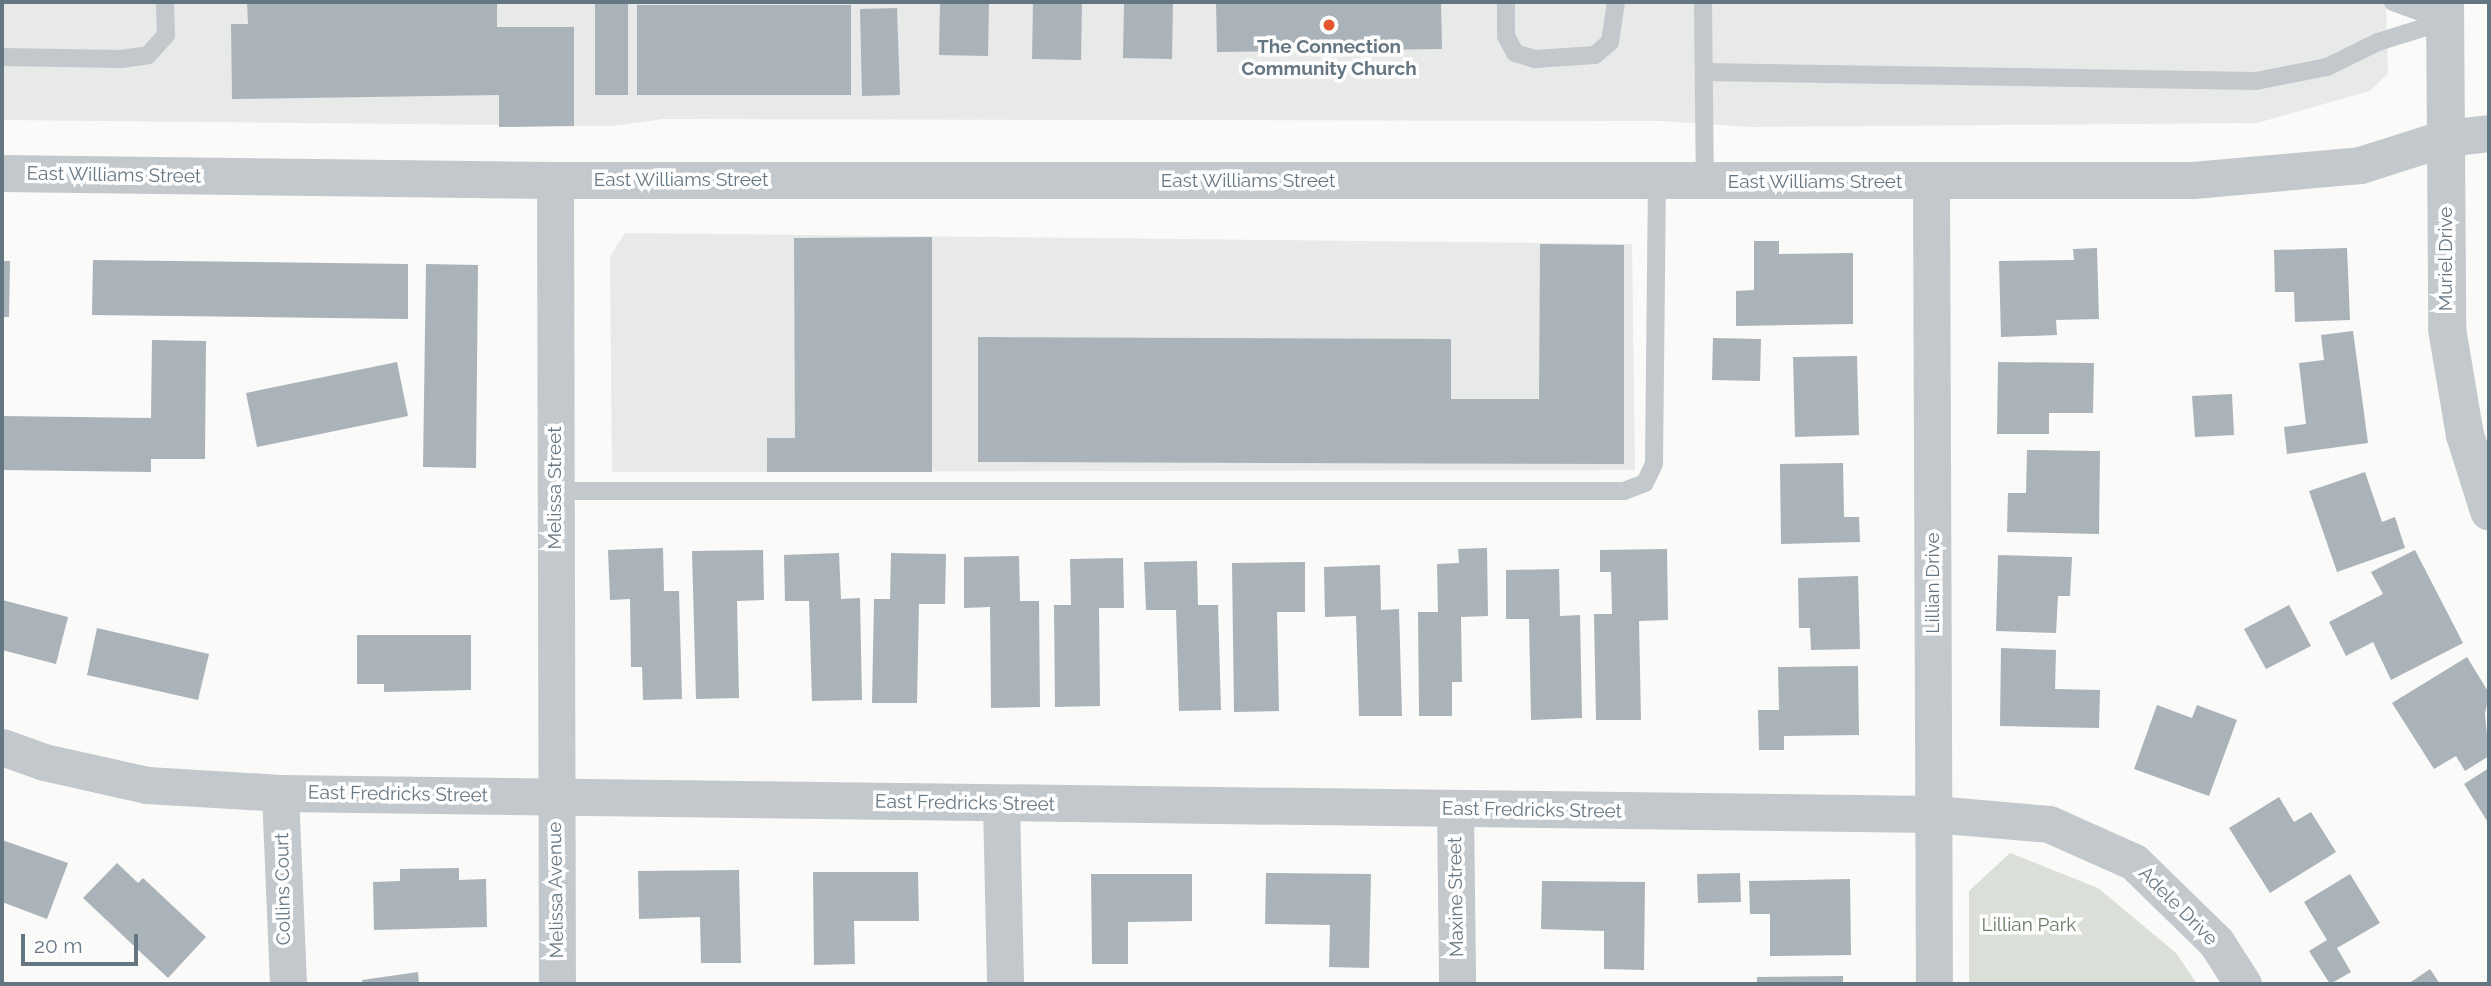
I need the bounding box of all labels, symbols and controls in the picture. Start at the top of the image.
marker: The Connection Community Church [1321,17,1337,33]
place label: The Connection Community Church [1241,36,1417,80]
street label: East Williams Street [26,162,202,188]
street label: East Williams Street [593,169,769,191]
street label: East Williams Street [1160,170,1336,192]
street label: East Williams Street [1727,171,1903,193]
street label: Muriel Drive [2435,206,2457,312]
street label: Melissa Street [544,426,566,550]
street label: Lillian Drive [1922,532,1944,634]
street label: East Fredricks Street [308,781,488,807]
street label: East Fredricks Street [875,790,1055,816]
street label: East Fredricks Street [1442,797,1622,823]
street label: Melissa Avenue [543,821,569,959]
street label: Collins Court [271,833,295,945]
street label: Maxine Street [1444,837,1468,957]
street label: Adele Drive [2134,862,2222,950]
park label: Lillian Park [1982,914,2076,936]
scale bar [24,920,142,964]
text: 20 m [34,933,82,958]

